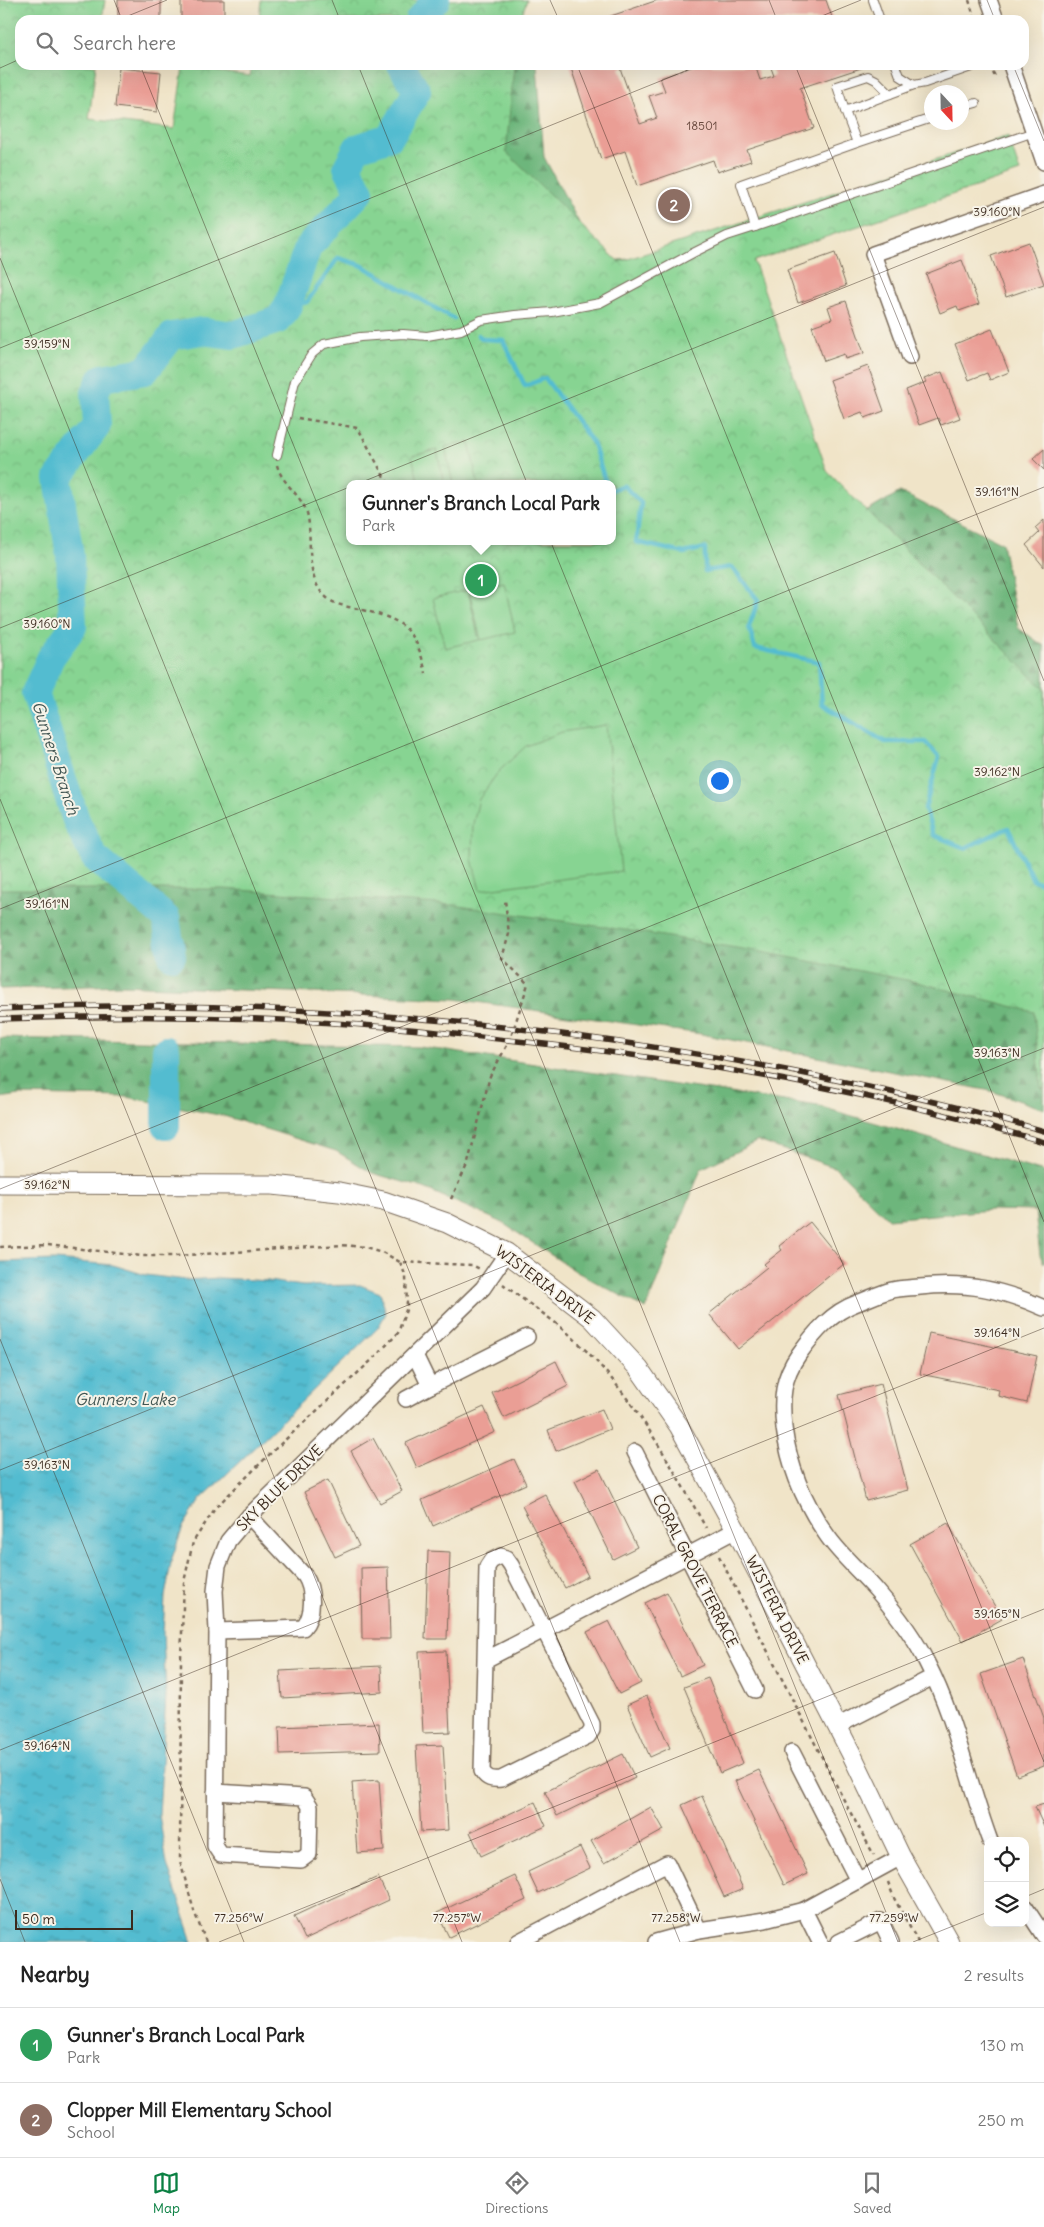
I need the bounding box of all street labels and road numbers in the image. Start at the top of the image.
street label: WISTERIA DRIVE [492,1241,599,1328]
street label: SKY BLUE DRIVE [232,1440,327,1535]
street label: CORAL GROVE TERRACE [648,1491,742,1651]
street label: WISTERIA DRIVE [742,1552,813,1667]

